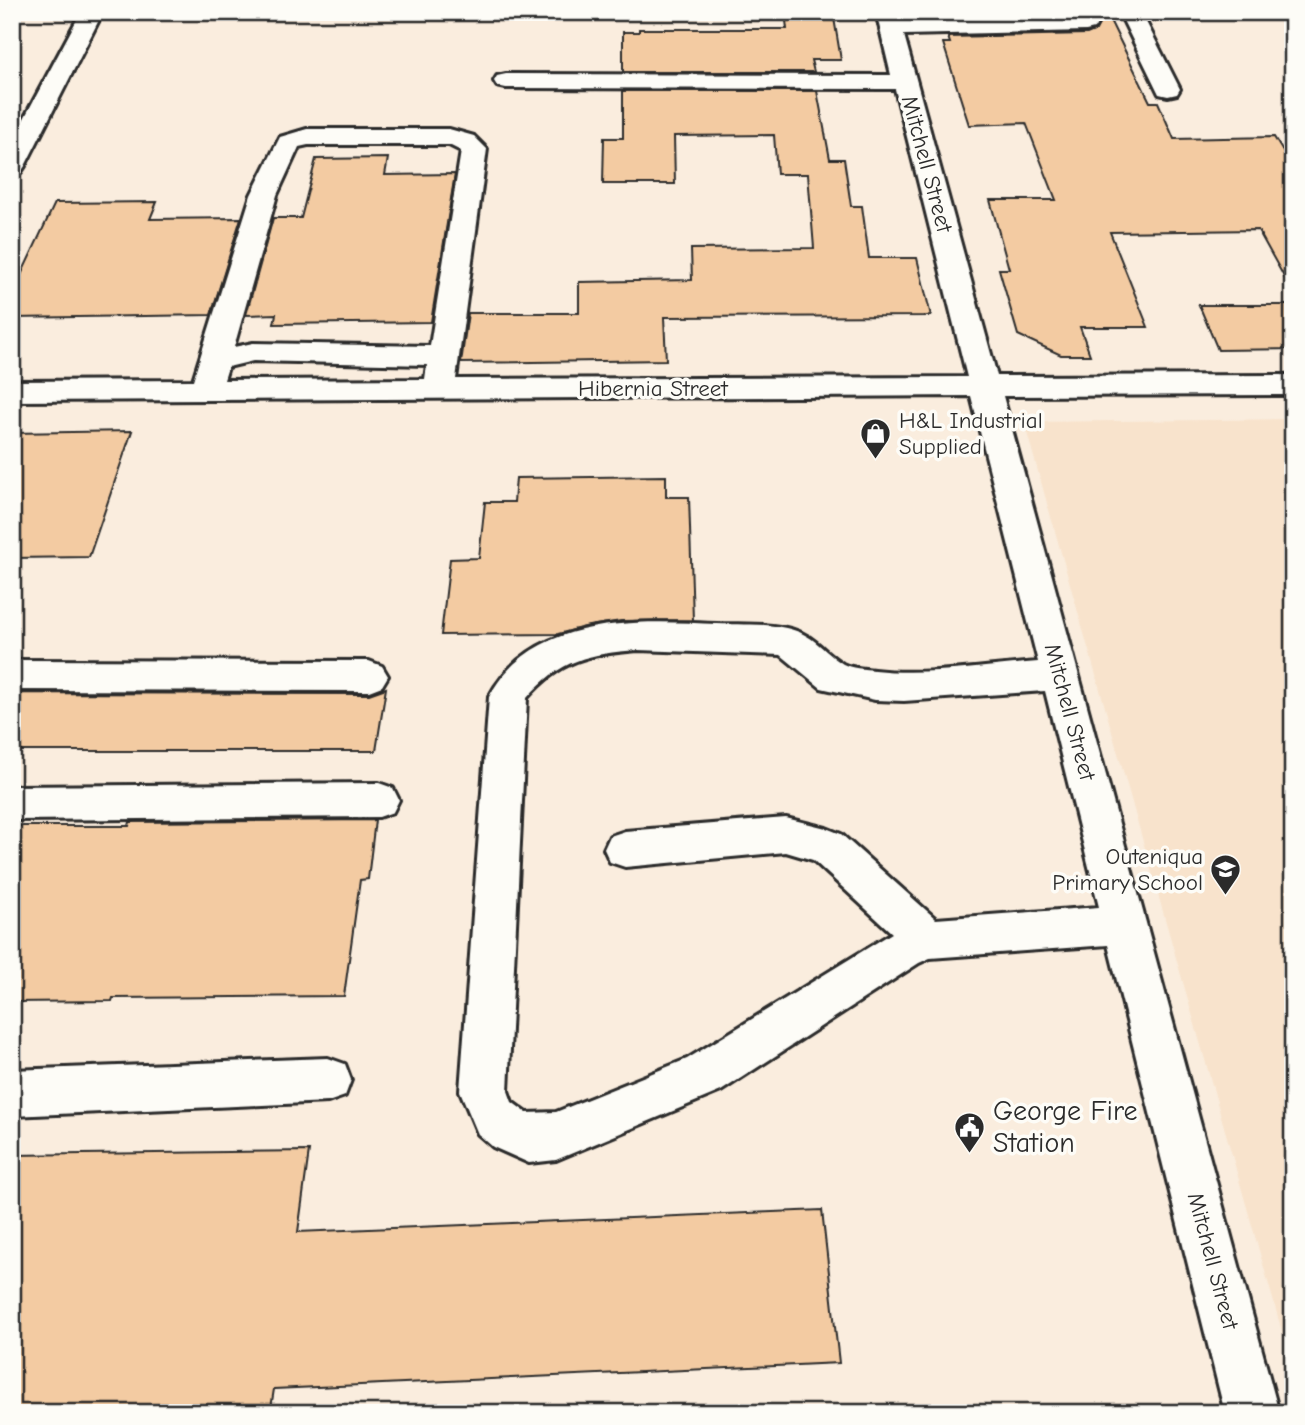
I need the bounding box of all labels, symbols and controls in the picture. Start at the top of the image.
street label: Mitchell Street [896,93,959,237]
street label: Hibernia Street [578,375,729,402]
place label: H&L Industrial Supplied [899,407,1043,460]
shop icon: H&L Industrial Supplied [859,416,893,460]
street label: Mitchell Street [1039,641,1102,785]
place label: Outeniqua Primary School [1052,843,1203,896]
school or university icon: Outeniqua Primary School [1209,852,1243,896]
place label: George Fire Station [993,1095,1138,1159]
public building icon: George Fire Station [953,1110,987,1154]
street label: Mitchell Street [1182,1190,1245,1334]

